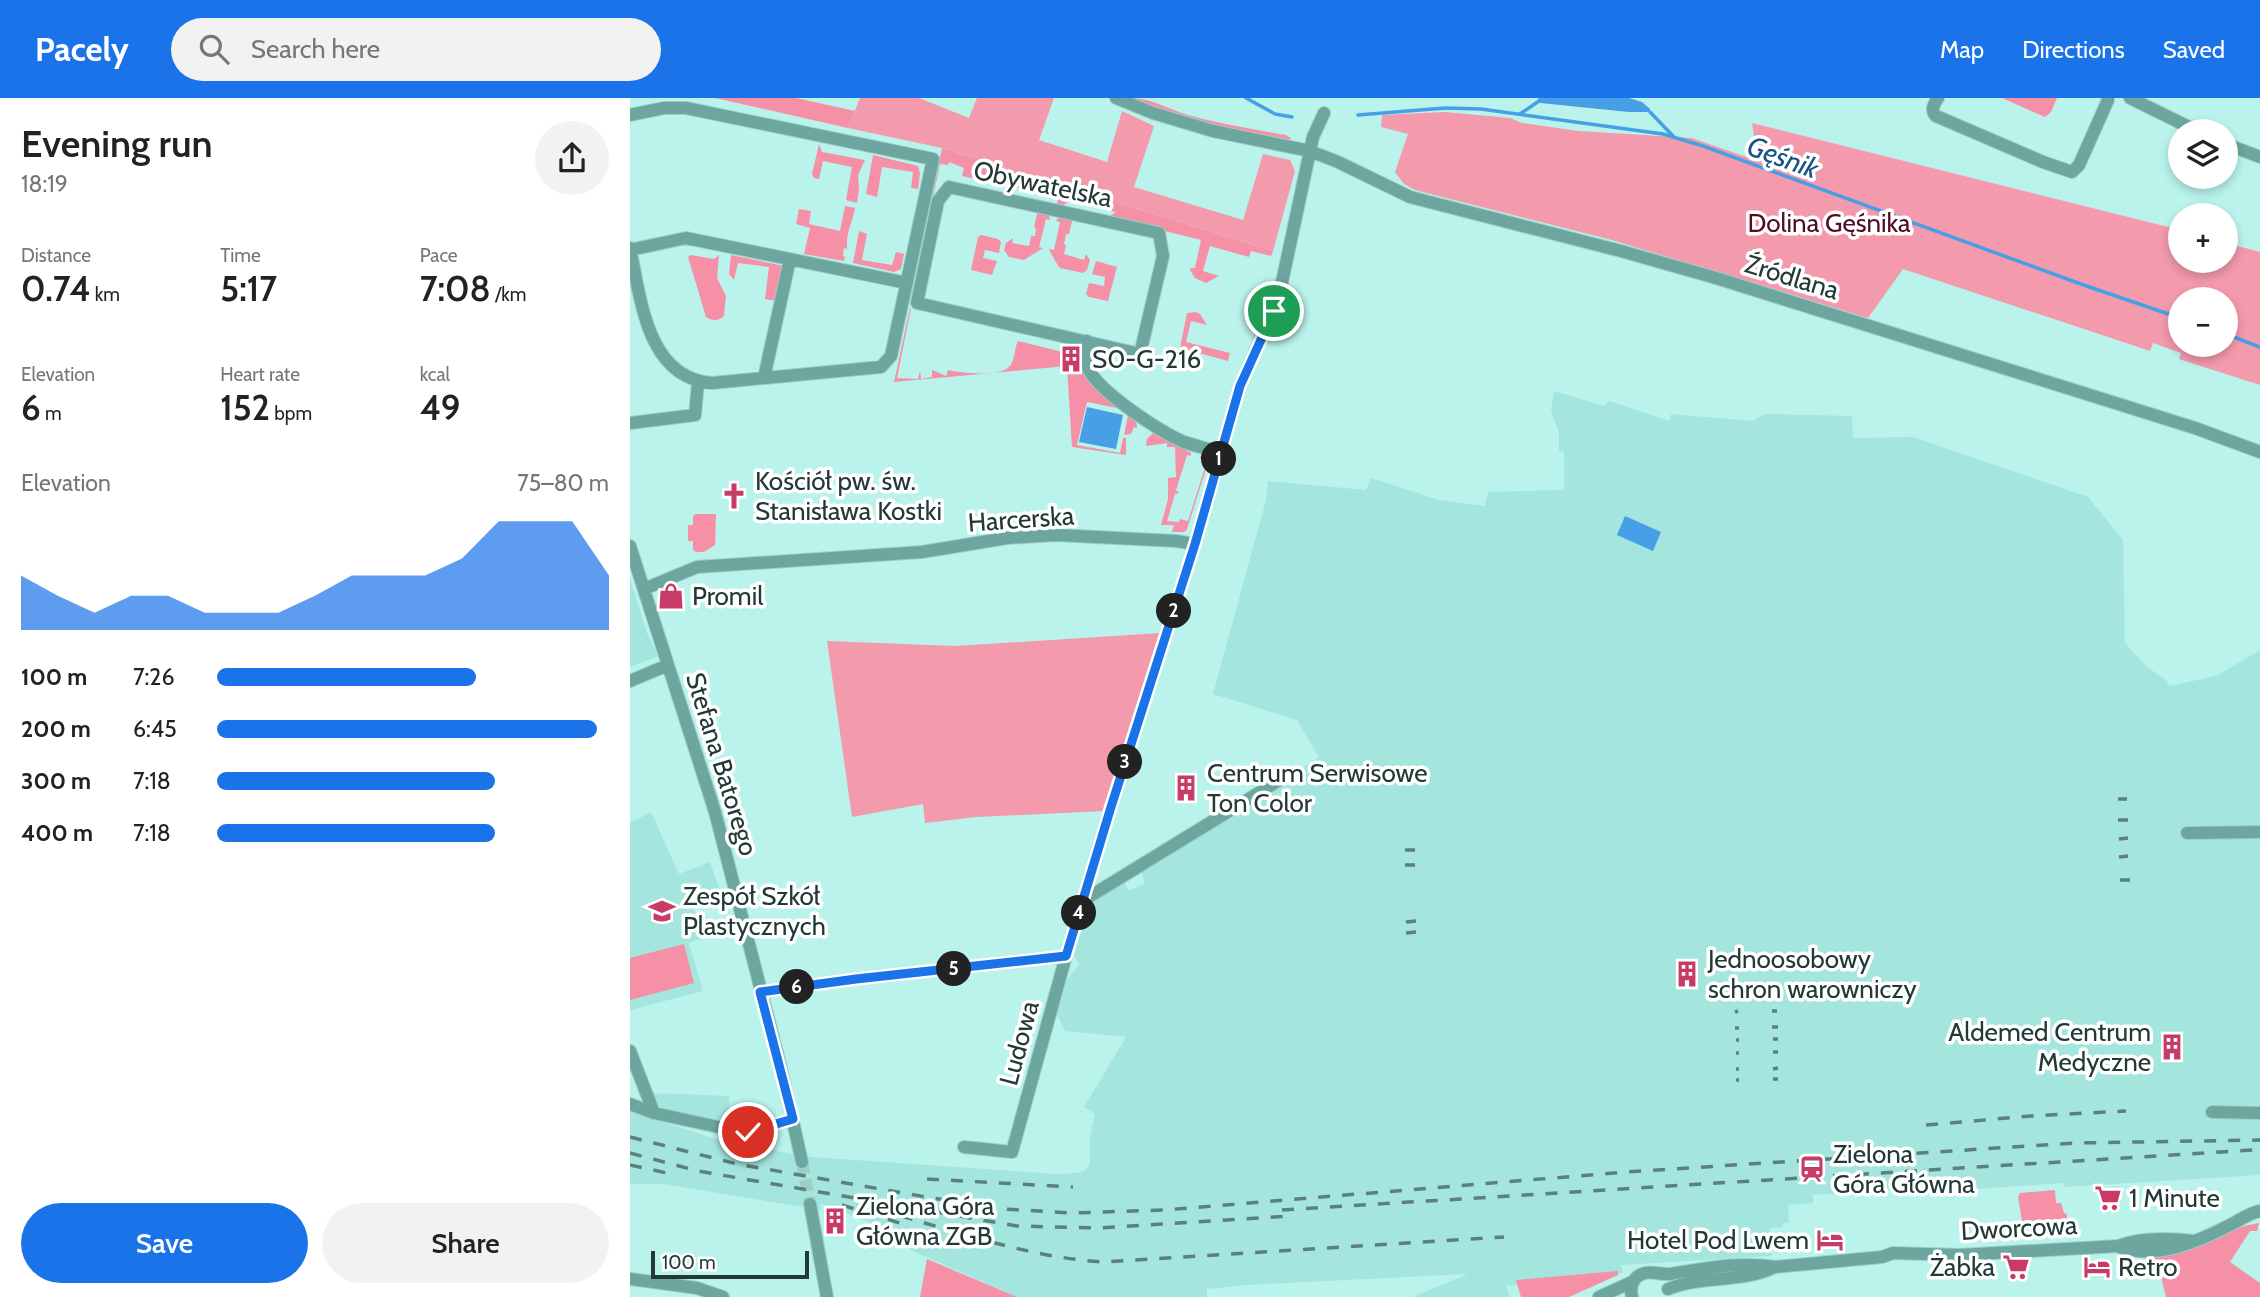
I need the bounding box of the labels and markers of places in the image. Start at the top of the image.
pin [1244,281,1304,341]
place label: S0-G-216 [1092,343,1201,375]
building icon: S0-G-216 [1056,344,1086,374]
pin: 1 [1202,442,1236,476]
place label: Kościół pw. św. Stanisława Kostki [755,465,942,527]
church icon: Kościół pw. św. Stanisława Kostki [719,481,749,511]
place label: Promil [692,580,763,612]
shop icon: Promil [656,581,686,611]
pin: 2 [1156,594,1192,628]
pin: 3 [1107,744,1142,780]
place label: Centrum Serwisowe Ton Color [1207,757,1428,819]
building icon: Centrum Serwisowe Ton Color [1171,773,1201,803]
place label: Zespół Szkół Plastycznych [683,880,826,942]
school or university icon: Zespół Szkół Plastycznych [647,896,677,926]
pin: 4 [1062,896,1096,930]
place label: Jednoosobowy schron warowniczy [1707,943,1917,1005]
pin: 5 [936,952,972,986]
building icon: Jednoosobowy schron warowniczy [1672,959,1702,989]
pin: 6 [780,970,814,1004]
place label: Aldemed Centrum Medyczne [1948,1016,2151,1078]
building icon: Aldemed Centrum Medyczne [2157,1032,2187,1062]
pin [718,1102,778,1162]
place label: Zielona Góra Główna [1833,1138,1975,1200]
station icon: Zielona Góra Główna [1797,1154,1827,1184]
place label: 1 Minute [2129,1182,2220,1214]
supermarket icon: 1 Minute [2093,1183,2123,1213]
place label: Zielona Góra Główna ZGB [856,1190,995,1252]
building icon: Zielona Góra Główna ZGB [820,1206,850,1236]
place label: Hotel Pod Lwem [1627,1224,1809,1256]
hotel icon: Hotel Pod Lwem [1815,1225,1845,1255]
place label: Żabka [1930,1251,1996,1283]
place label: Retro [2118,1251,2177,1283]
supermarket icon: Żabka [2001,1252,2031,1282]
hotel icon: Retro [2082,1252,2112,1282]

